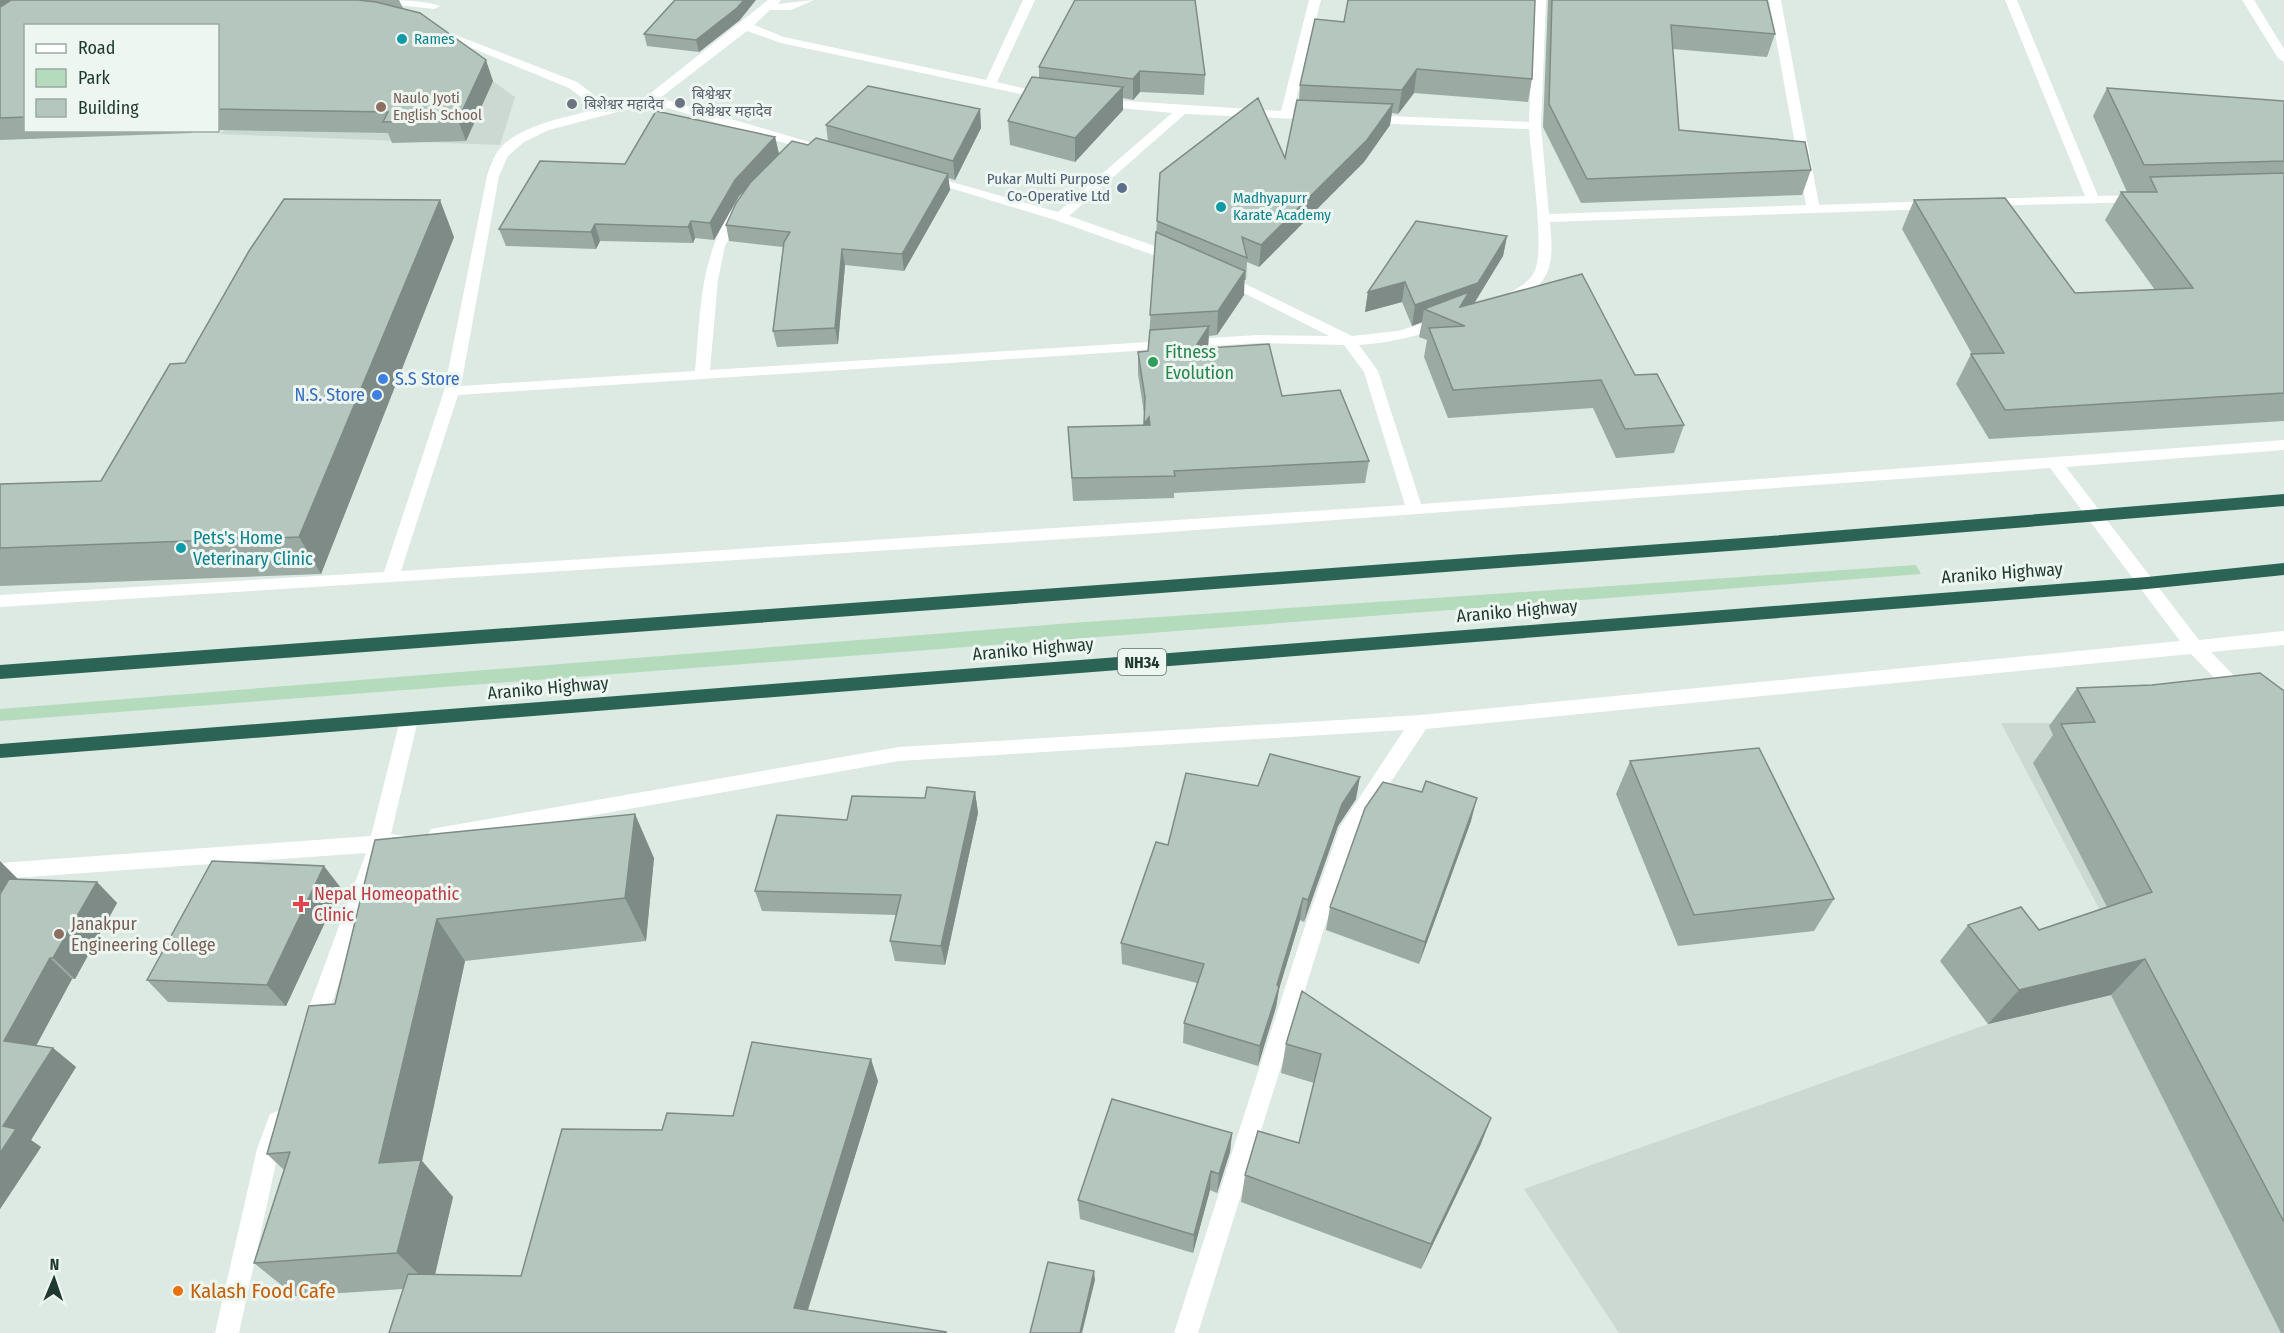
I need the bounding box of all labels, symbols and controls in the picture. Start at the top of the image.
legend [24,24,219,132]
place label: Rames [414,30,455,48]
marker: Rames [395,32,409,46]
text: Road [78,37,115,59]
text: Park [78,67,111,89]
place label: बिश्वेश्वर बिश्वेश्वर महादेव [692,85,773,120]
place label: Naulo Jyoti English School [393,89,482,124]
place label: बिशेश्वर महादेव [584,95,664,113]
marker: बिश्वेश्वर बिश्वेश्वर महादेव [673,96,687,110]
text: Building [78,97,139,119]
marker: बिशेश्वर महादेव [565,97,579,111]
marker: Naulo Jyoti English School [374,100,388,114]
place label: Pukar Multi Purpose Co-Operative Ltd [987,170,1110,205]
marker: Pukar Multi Purpose Co-Operative Ltd [1115,181,1129,195]
place label: Madhyapurr Karate Academy [1233,189,1331,224]
marker: Madhyapurr Karate Academy [1214,200,1228,214]
place label: Fitness Evolution [1165,341,1234,384]
marker: Fitness Evolution [1146,355,1160,369]
place label: S.S Store [395,368,460,390]
marker: S.S Store [376,372,390,386]
place label: N.S. Store [295,384,365,406]
marker: N.S. Store [370,388,384,402]
place label: Pets's Home Veterinary Clinic [193,527,313,570]
marker: Pets's Home Veterinary Clinic [174,541,188,555]
street label: Araniko Highway [1941,558,2063,588]
street label: Araniko Highway [1456,595,1578,627]
street label: Araniko Highway [972,633,1094,665]
road number: NH34 [1118,649,1166,675]
street label: Araniko Highway [487,672,609,704]
place label: Nepal Homeopathic Clinic [314,883,460,926]
marker: Nepal Homeopathic Clinic [292,895,310,913]
place label: Janakpur Engineering College [71,913,216,956]
marker: Janakpur Engineering College [52,927,66,941]
north arrow [24,1249,84,1309]
text: N [49,1255,60,1274]
place label: Kalash Food Cafe [190,1278,336,1304]
marker: Kalash Food Cafe [171,1284,185,1298]

